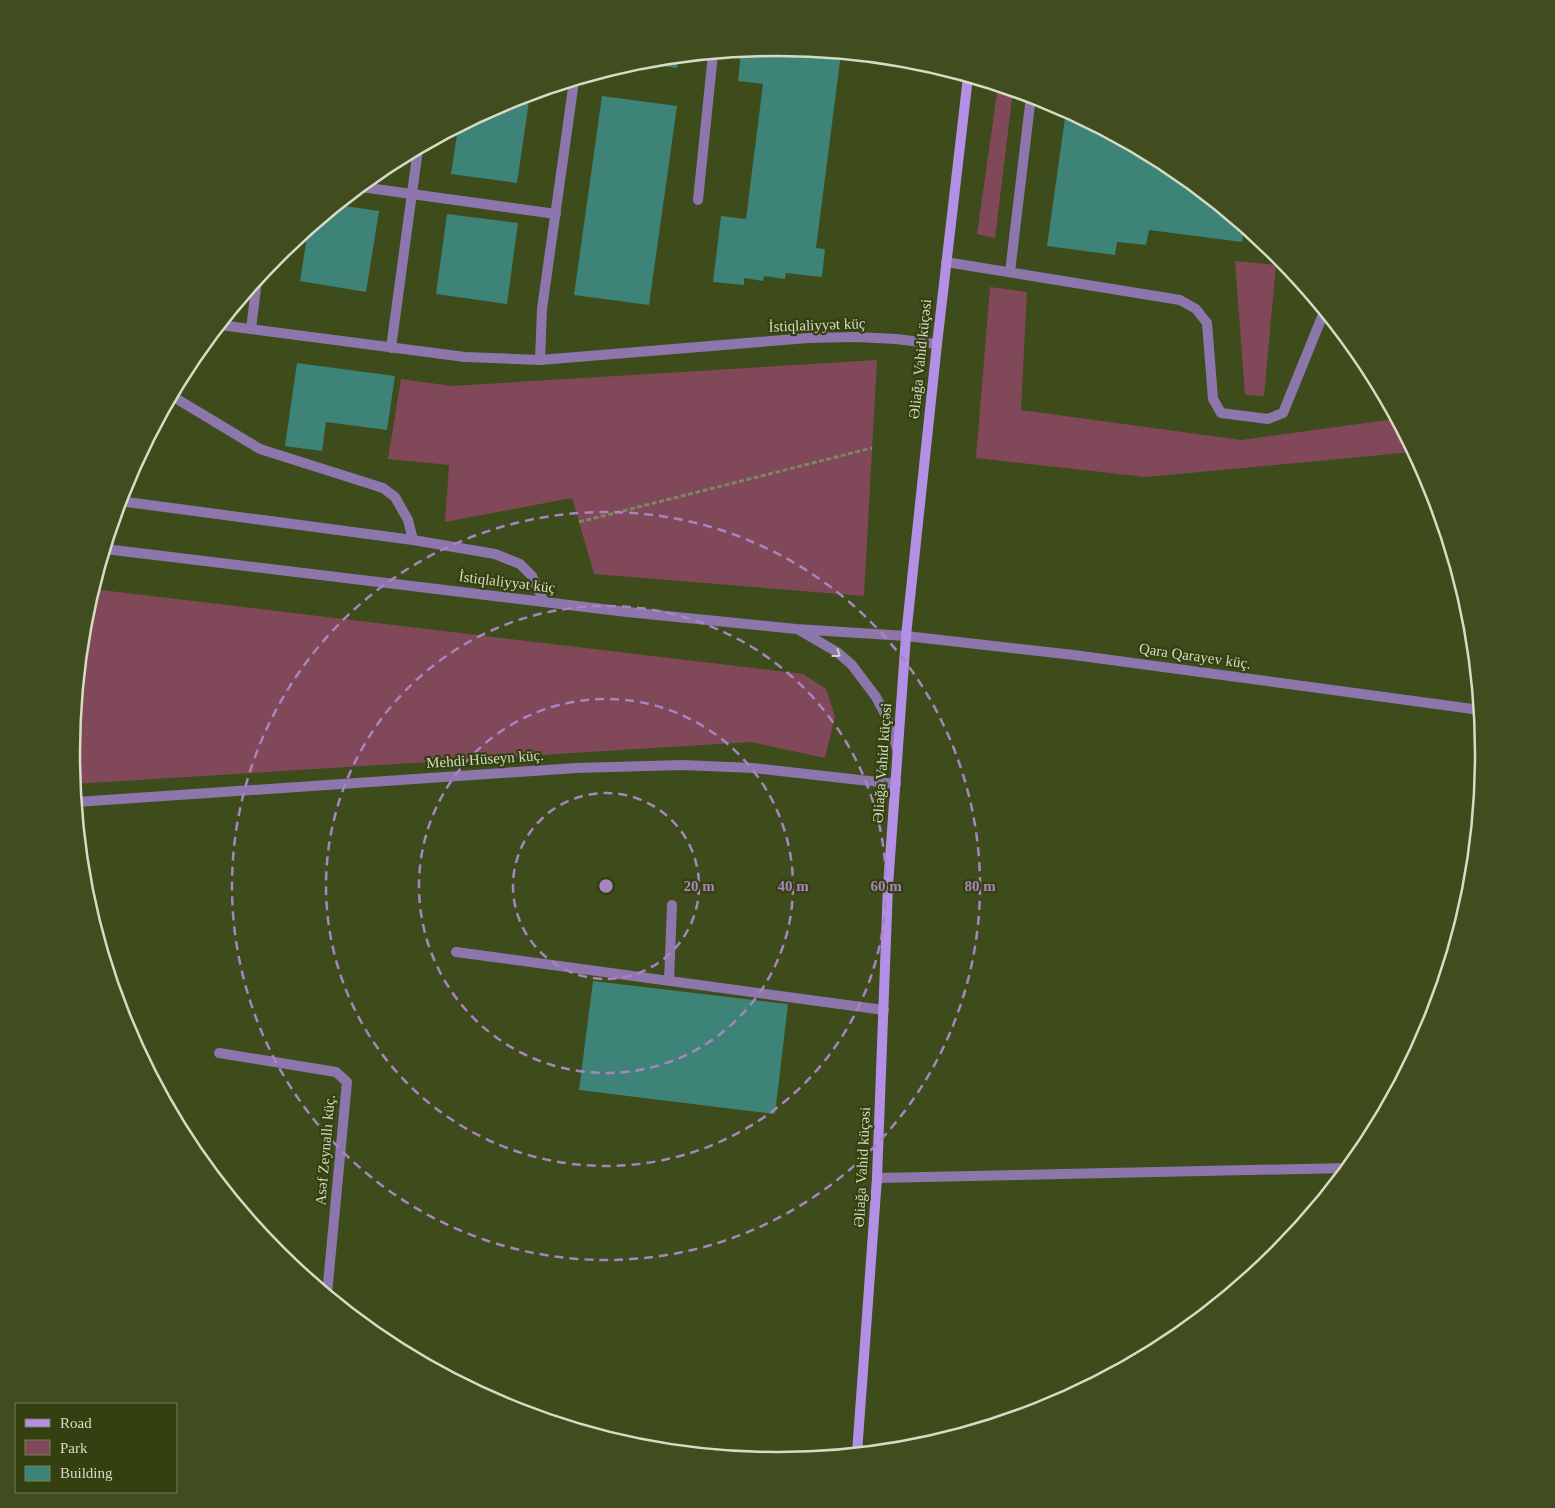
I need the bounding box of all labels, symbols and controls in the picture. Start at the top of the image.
street label: Əliağa Vahid küçəsi [906,298,934,420]
street label: İstiqlaliyyət küç [768,315,866,335]
street label: İstiqlaliyyət küç [458,568,556,596]
street label: Qara Qarayev küç. [1138,640,1252,672]
one-way arrow [832,648,841,657]
street label: Əliağa Vahid küçəsi [870,702,894,824]
street label: Mehdi Hüseyn küç. [426,747,544,771]
centre of rings [597,877,615,895]
text: 20 m [683,878,715,894]
text: 40 m [777,878,809,894]
text: 60 m [870,878,902,894]
text: 80 m [964,878,996,894]
street label: Asəf Zeynallı küç. [312,1094,338,1206]
street label: Əliağa Vahid küçəsi [851,1106,873,1228]
legend [15,1403,178,1493]
text: Road [60,1415,92,1431]
text: Park [60,1440,88,1456]
text: Building [60,1465,113,1481]

